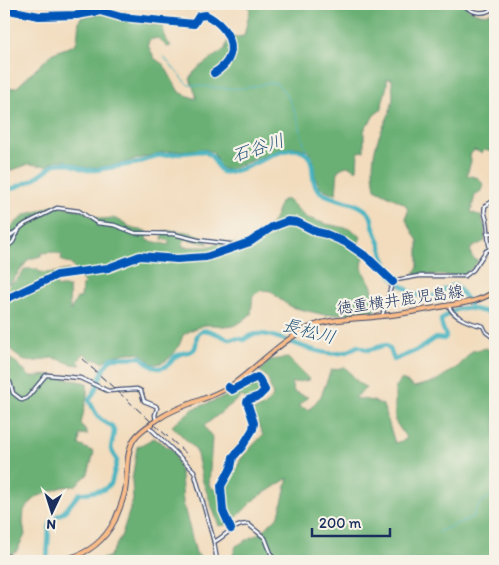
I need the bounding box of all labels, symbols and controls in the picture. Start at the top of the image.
water label: 石谷川 [229,129,287,167]
street label: 徳重横井鹿児島線 [335,281,465,318]
water label: 長松川 [280,313,338,349]
north arrow [28,488,78,538]
scale bar [312,505,389,537]
text: 200 m [319,514,362,532]
text: N [46,516,56,533]

